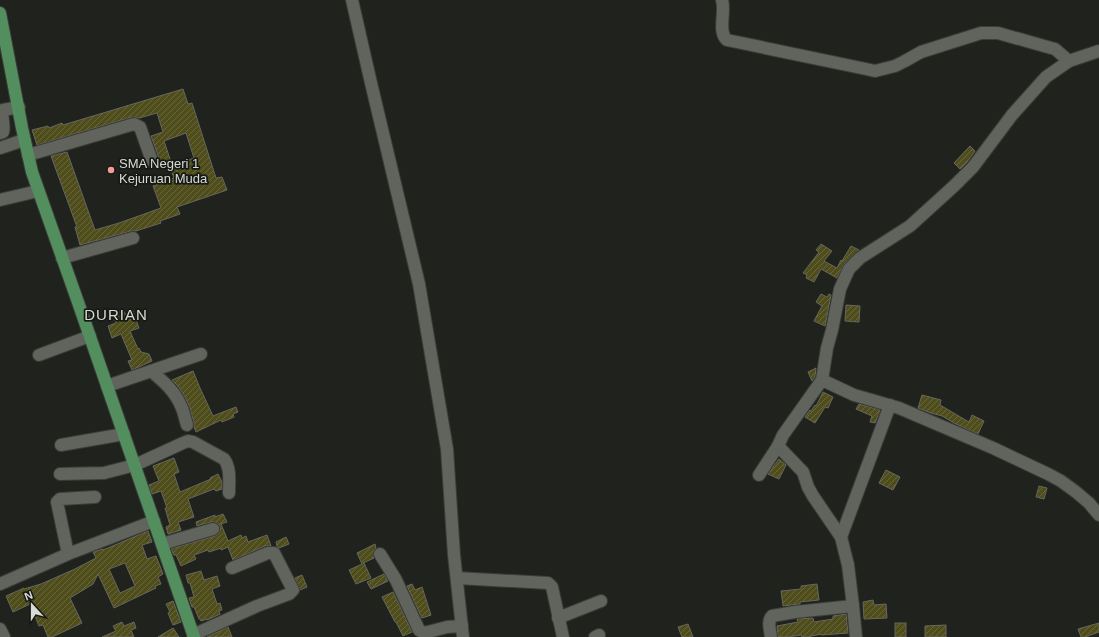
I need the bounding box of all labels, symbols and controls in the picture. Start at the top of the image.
place label: SMA Negeri 1 Kejuruan Muda [119,156,208,186]
marker: SMA Negeri 1 Kejuruan Muda [106,165,116,175]
district label: DURIAN [84,306,148,323]
north arrow [12,585,52,625]
text: N [23,589,34,603]

